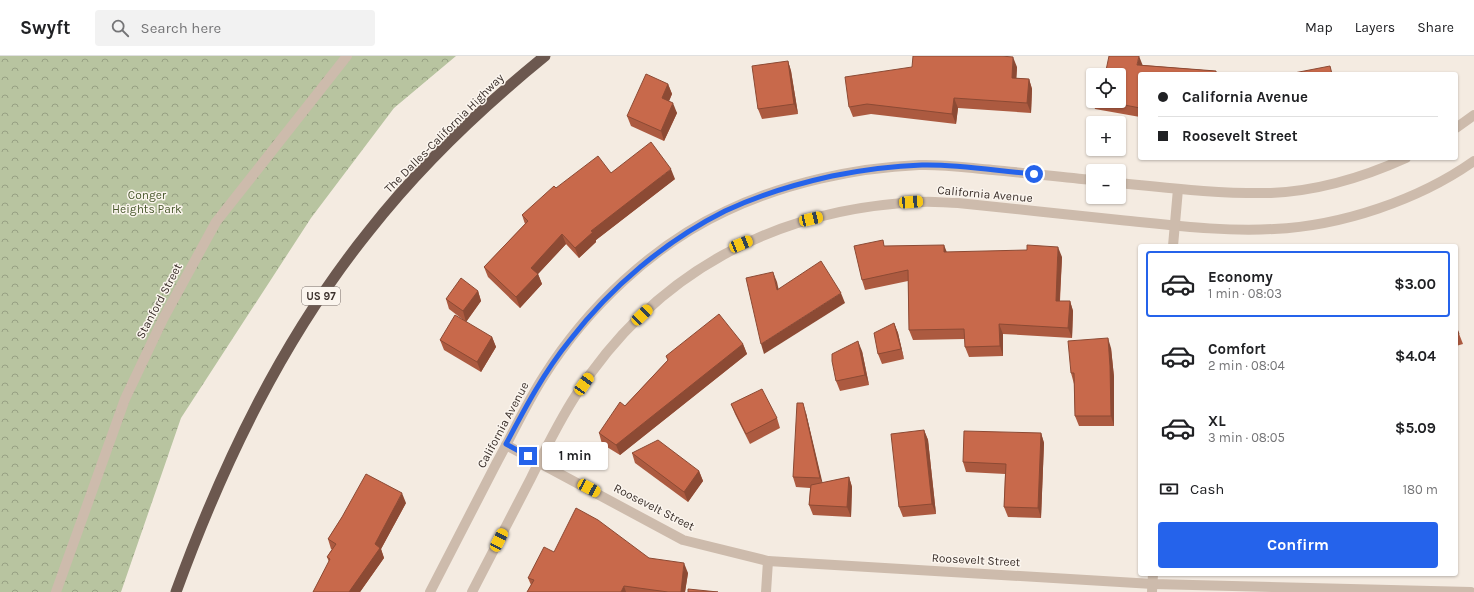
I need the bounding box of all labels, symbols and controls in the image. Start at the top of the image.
search box [95,10,375,46]
text: Swyft [20,17,71,39]
icon: search [109,17,131,39]
text: Search here [141,19,221,37]
text: Map [1305,19,1333,36]
text: Layers [1355,19,1395,36]
text: Share [1417,19,1454,36]
map controls [1086,68,1126,204]
button: locate [1086,68,1126,108]
street label: The Dalles-California Highway [381,70,507,196]
text: California Avenue [1182,88,1308,106]
button: + [1086,116,1126,156]
text: Roosevelt Street [1182,127,1298,145]
button: − [1086,164,1126,204]
route start [1025,165,1043,183]
street label: California Avenue [937,183,1033,205]
park label: Conger Heights Park [112,188,182,216]
car [899,195,923,209]
car [798,210,824,228]
car [728,234,754,254]
street label: Stanford Street [133,260,185,341]
icon: car [1160,266,1196,302]
text: Economy [1208,268,1273,286]
text: $3.00 [1394,275,1436,293]
text: 1 min · 08:03 [1208,286,1282,301]
road number: US 97 [302,287,340,305]
car [629,302,655,328]
icon: car [1160,338,1196,374]
text: Comfort [1208,340,1266,358]
text: $4.04 [1395,347,1436,365]
text: 2 min · 08:04 [1208,358,1285,373]
car [572,371,596,397]
street label: California Avenue [474,379,532,471]
icon: car [1160,410,1196,446]
text: XL [1208,412,1226,430]
text: $5.09 [1395,419,1436,437]
text: 3 min · 08:05 [1208,430,1285,445]
callout: 1 min [542,442,608,470]
route end [519,447,537,465]
text: 1 min [559,448,591,463]
car [576,477,602,499]
icon: cash [1158,478,1180,500]
text: Cash [1190,480,1224,498]
street label: Roosevelt Street [611,481,697,534]
text: 180 m [1403,482,1438,497]
button: Confirm [1158,522,1438,568]
car [488,527,510,553]
street label: Roosevelt Street [931,551,1021,569]

